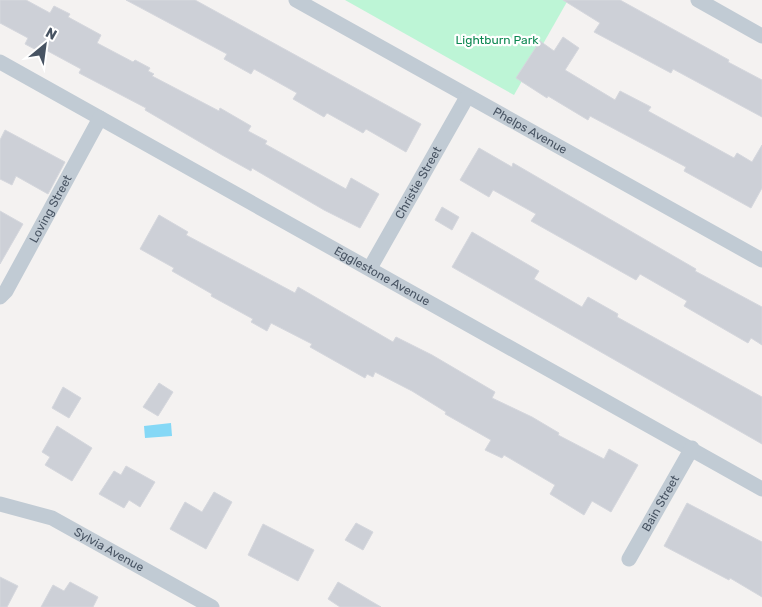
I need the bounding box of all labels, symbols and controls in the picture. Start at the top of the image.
north arrow [20,20,70,70]
text: N [43,24,60,44]
park label: Lightburn Park [456,33,539,47]
street label: Phelps Avenue [491,104,570,157]
street label: Christie Street [392,144,445,221]
street label: Loving Street [27,172,75,245]
street label: Egglestone Avenue [332,244,433,309]
street label: Bain Street [639,472,682,534]
street label: Sylvia Avenue [71,525,147,575]

